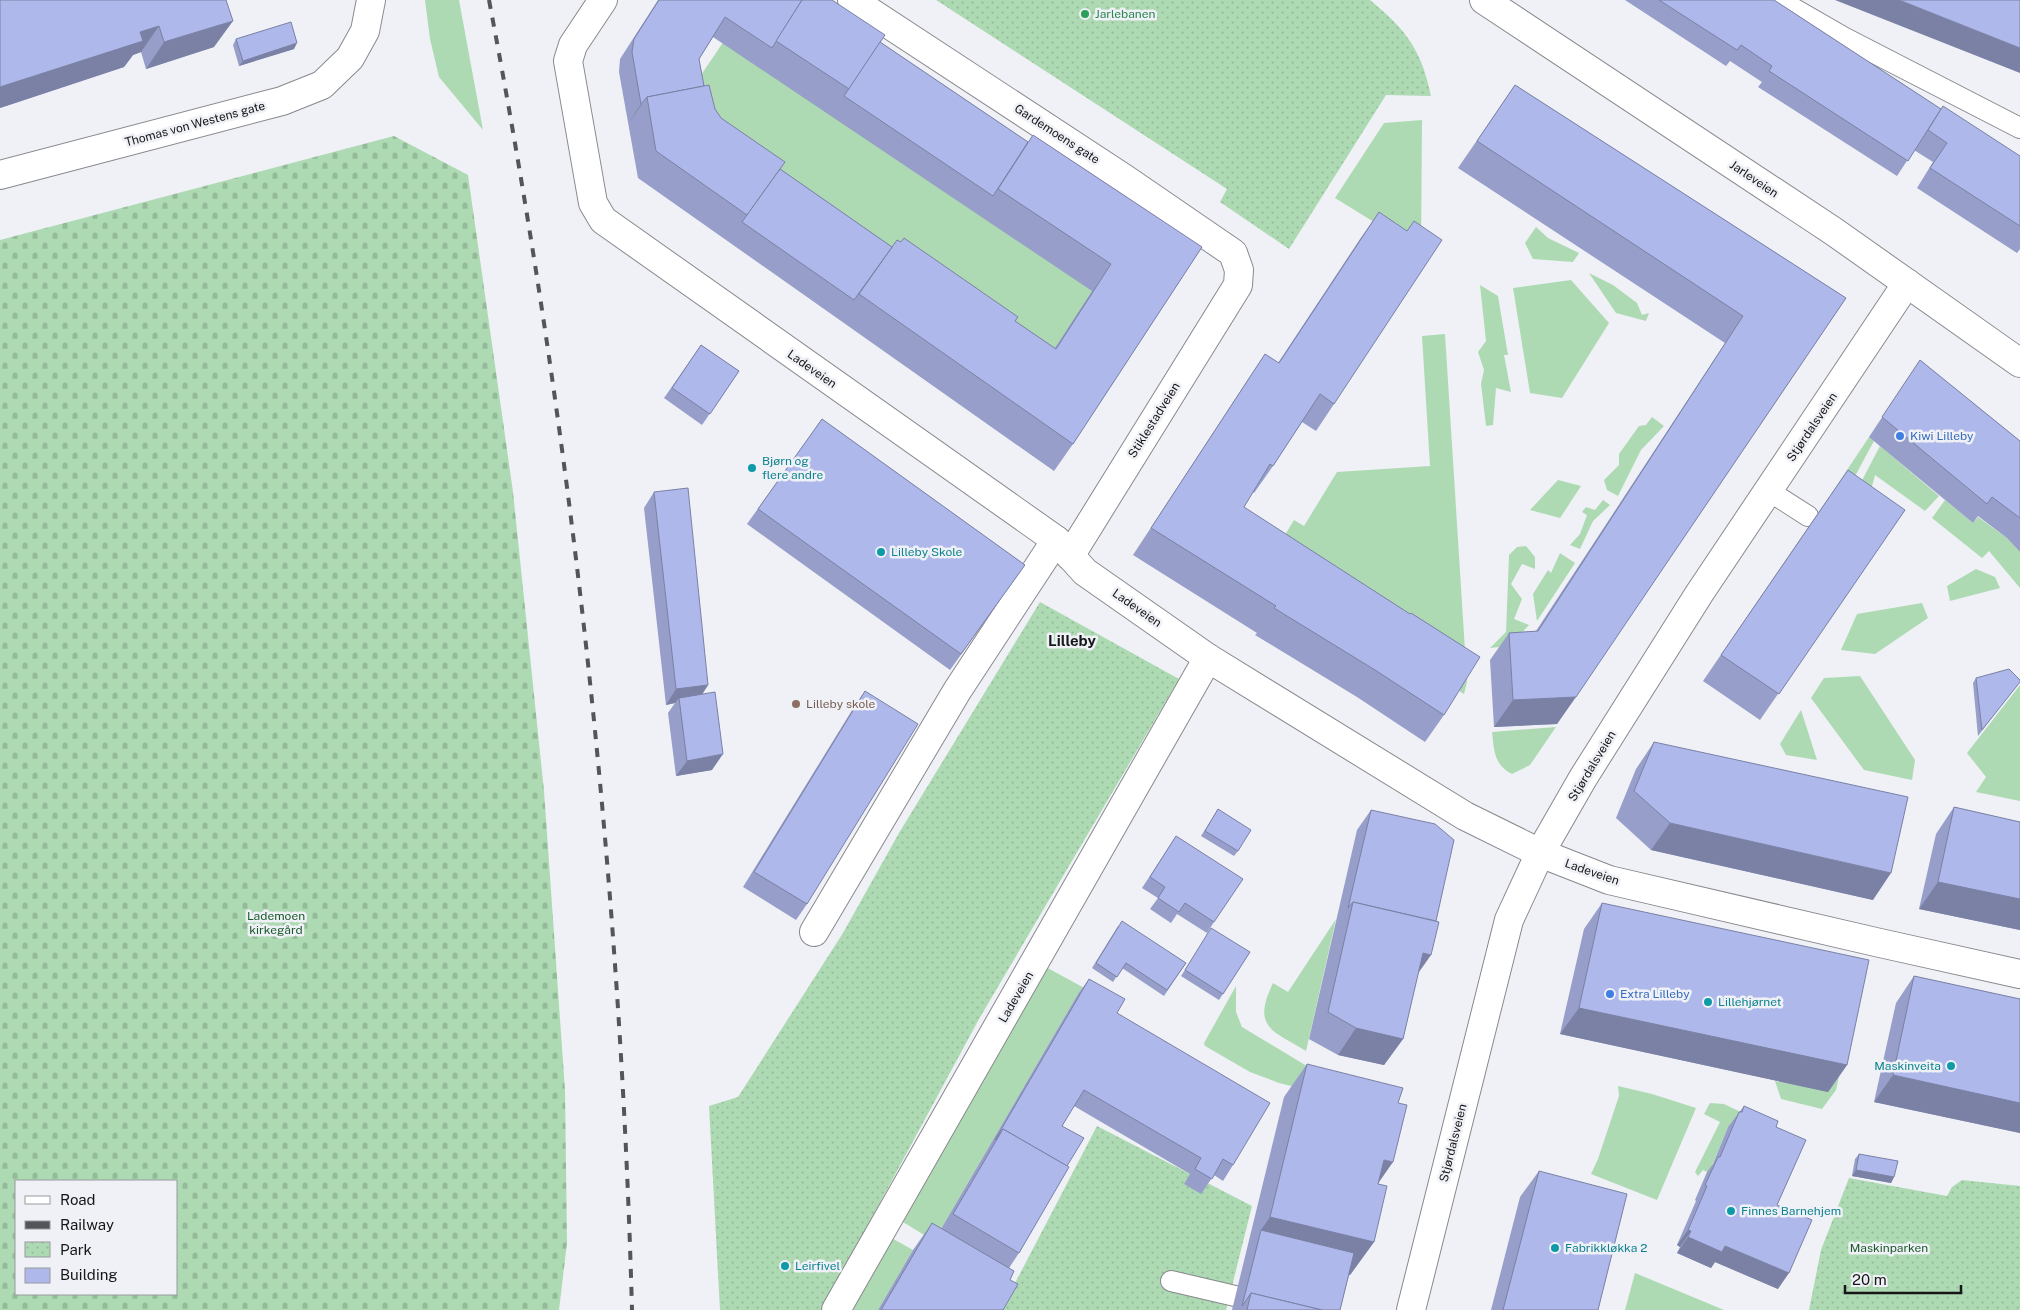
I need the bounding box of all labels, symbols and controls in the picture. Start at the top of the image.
place label: Jarlebanen [1095,7,1156,21]
marker: Jarlebanen [1079,8,1091,20]
street label: Thomas von Westens gate [123,98,267,149]
street label: Gardemoens gate [1012,101,1102,167]
street label: Jarleveien [1727,158,1781,200]
street label: Ladeveien [785,347,839,391]
street label: Stiklestadveien [1125,380,1183,460]
street label: Stjørdalsveien [1784,390,1840,464]
place label: Kiwi Lilleby [1910,429,1974,443]
marker: Kiwi Lilleby [1894,430,1906,442]
place label: Bjørn og flere andre [762,454,824,482]
marker: Bjørn og flere andre [746,462,758,474]
place label: Lilleby Skole [891,545,963,559]
marker: Lilleby Skole [875,546,887,558]
street label: Ladeveien [1110,586,1164,630]
district label: Lilleby [1048,632,1097,649]
place label: Lilleby skole [806,697,876,711]
marker: Lilleby skole [790,698,802,710]
street label: Stjørdalsveien [1565,728,1619,804]
street label: Ladeveien [1563,856,1621,888]
park label: Lademoen kirkegård [247,909,305,937]
street label: Ladeveien [996,969,1036,1025]
place label: Extra Lilleby [1620,987,1690,1001]
marker: Extra Lilleby [1604,988,1616,1000]
place label: Lillehjørnet [1718,995,1782,1009]
marker: Lillehjørnet [1702,996,1714,1008]
place label: Maskinveita [1874,1059,1941,1073]
marker: Maskinveita [1945,1060,1957,1072]
street label: Stjørdalsveien [1437,1102,1469,1184]
legend [15,1180,178,1295]
text: Road [60,1191,96,1208]
place label: Finnes Barnehjem [1741,1204,1841,1218]
marker: Finnes Barnehjem [1725,1205,1737,1217]
text: Railway [60,1216,114,1233]
text: Park [60,1241,92,1258]
place label: Fabrikkløkka 2 [1565,1241,1647,1255]
park label: Maskinparken [1850,1241,1928,1255]
marker: Fabrikkløkka 2 [1549,1242,1561,1254]
place label: Leirfivel [795,1259,841,1273]
marker: Leirfivel [779,1260,791,1272]
scale bar [1845,1262,1961,1294]
text: Building [60,1266,118,1283]
text: 20 m [1852,1271,1887,1288]

